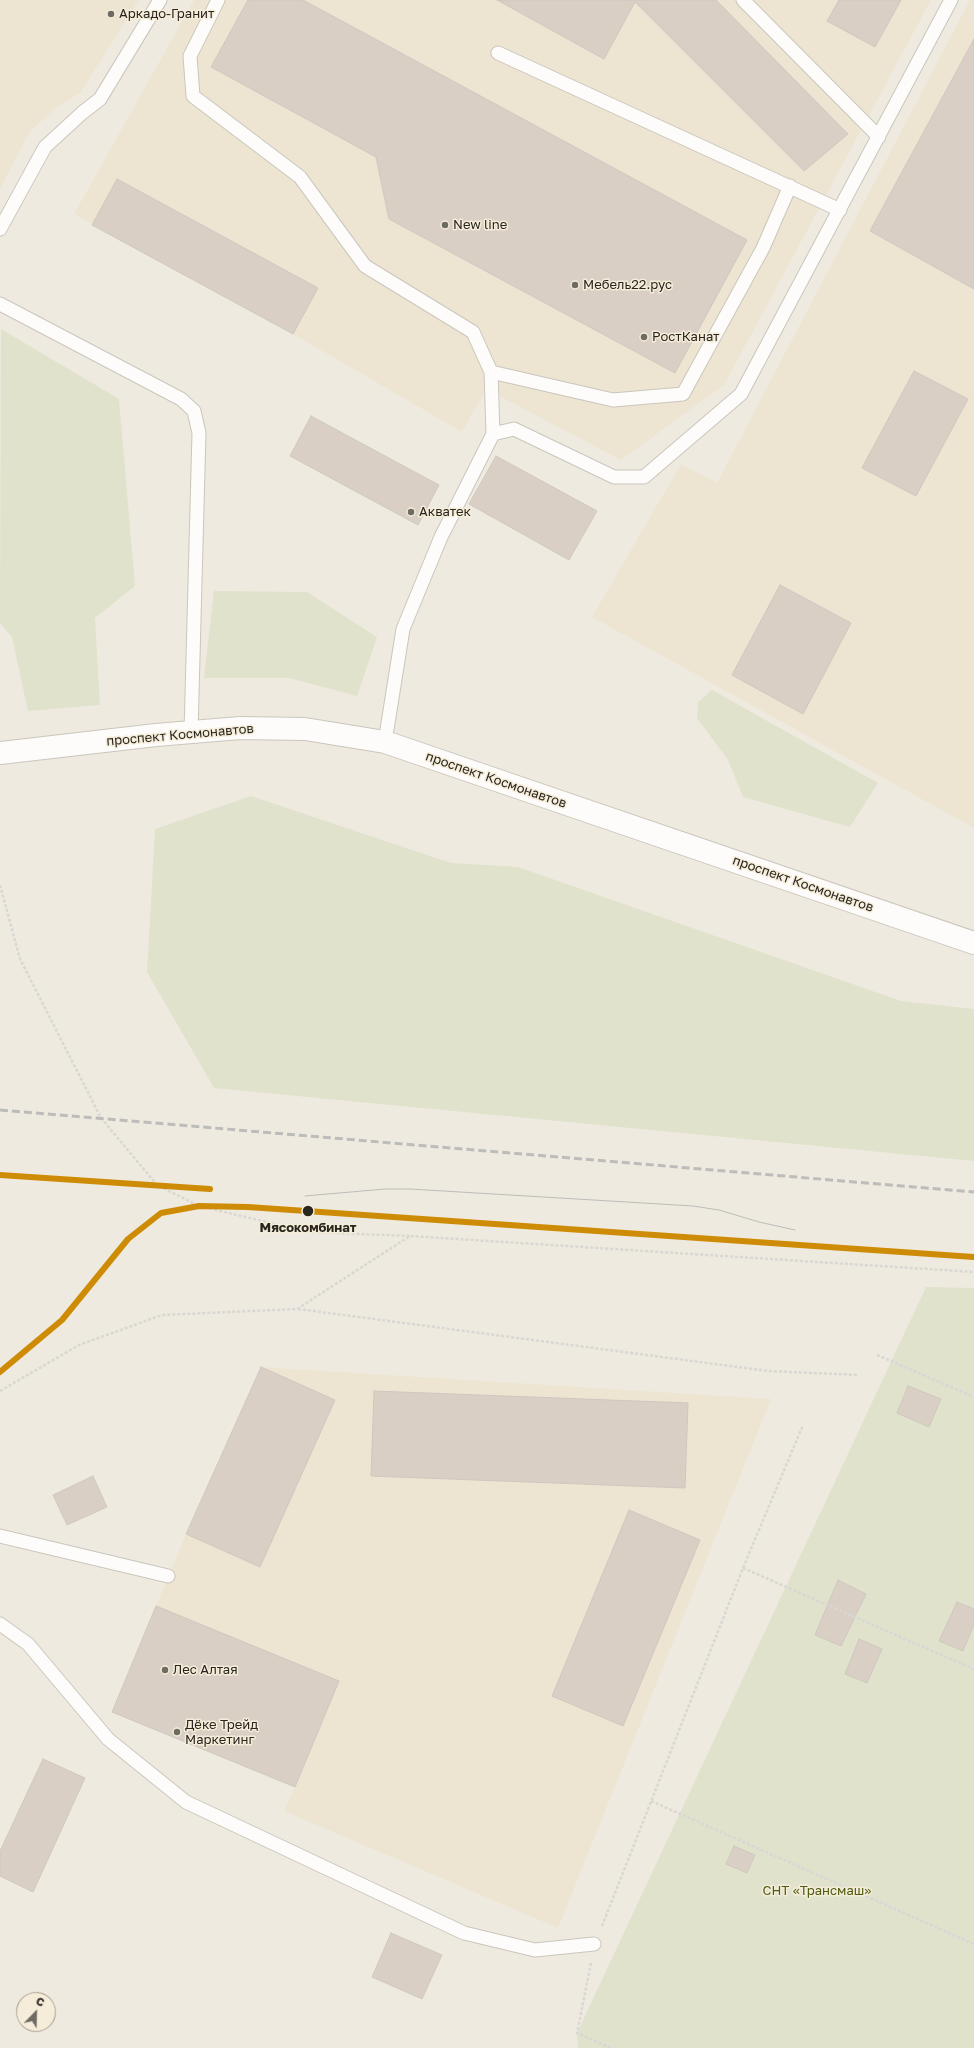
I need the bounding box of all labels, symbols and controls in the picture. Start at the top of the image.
place label: Аркадо-Гранит [119,6,214,22]
marker: Аркадо-Гранит [106,9,116,19]
place label: New line [453,217,507,233]
marker: New line [440,220,450,230]
place label: Мебель22.рус [583,277,672,293]
marker: Мебель22.рус [570,280,580,290]
place label: РостКанат [652,329,719,345]
marker: РостКанат [639,332,649,342]
place label: Акватек [419,504,471,520]
marker: Акватек [406,507,416,517]
street label: проспект Космонавтов [106,721,254,749]
street label: проспект Космонавтов [424,749,568,811]
street label: проспект Космонавтов [731,853,875,915]
marker: Мясокомбинат [301,1204,315,1218]
place label: Мясокомбинат [260,1220,356,1236]
place label: Лес Алтая [173,1662,238,1678]
marker: Лес Алтая [160,1665,170,1675]
place label: Дёке Трейд Маркетинг [185,1717,258,1748]
marker: Дёке Трейд Маркетинг [172,1727,182,1737]
park label: СНТ «Трансмаш» [763,1883,871,1899]
north arrow [16,1992,56,2032]
text: С [34,1994,47,2009]

